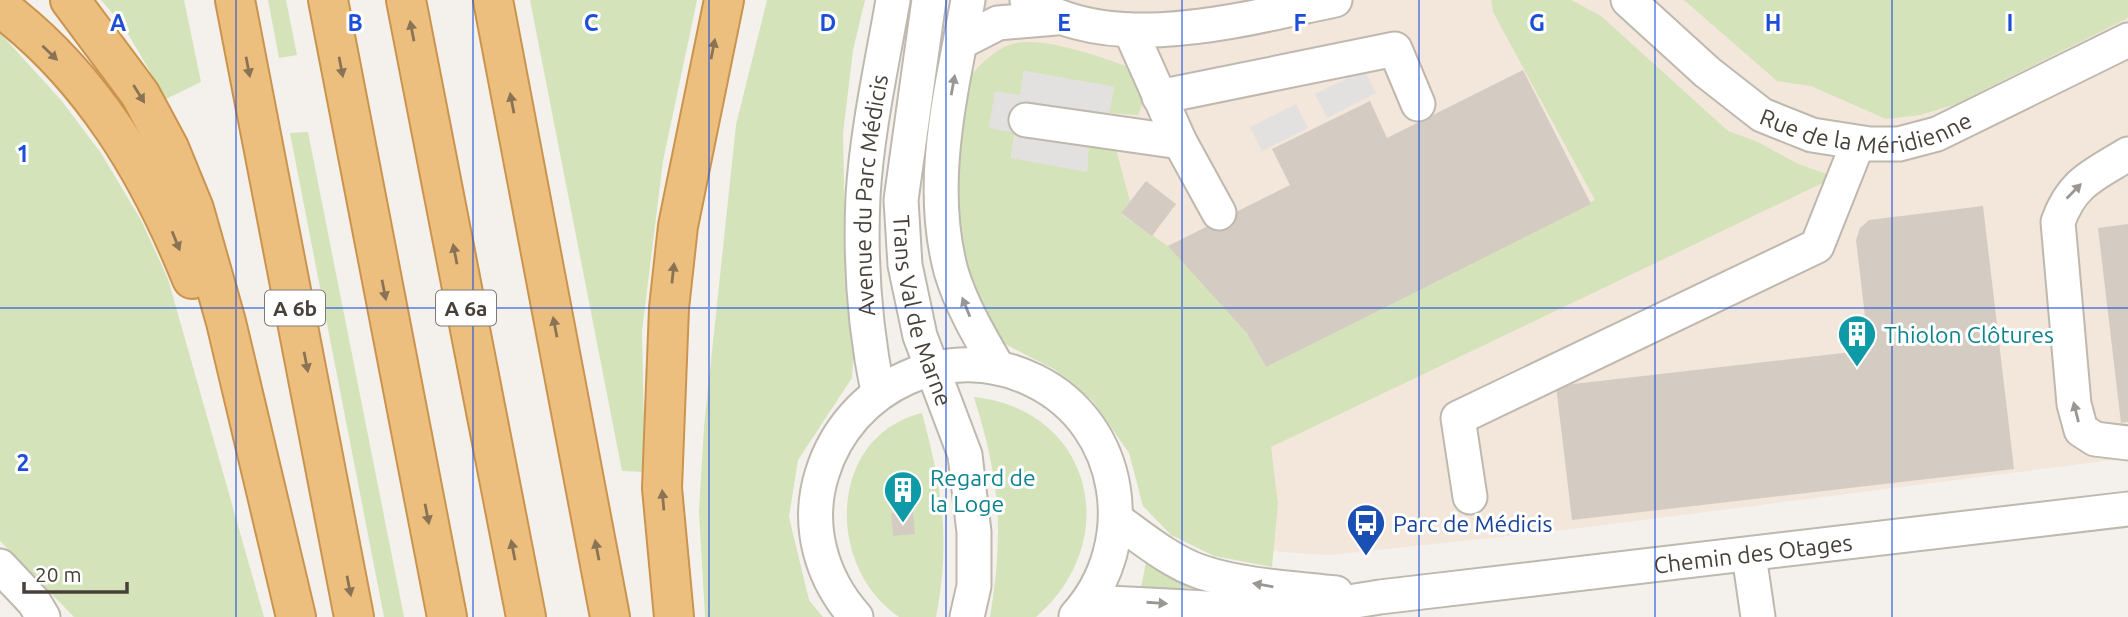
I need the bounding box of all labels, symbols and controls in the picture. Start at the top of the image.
text: A [110,10,126,35]
text: B [347,10,363,35]
text: C [584,10,599,35]
text: D [820,10,836,35]
text: E [1057,10,1071,35]
text: F [1294,10,1307,35]
text: G [1529,10,1545,35]
text: H [1765,10,1781,35]
text: I [2007,10,2013,35]
one-way arrow [406,20,417,42]
one-way arrow [708,38,719,60]
one-way arrow [41,45,58,61]
one-way arrow [243,56,254,78]
one-way arrow [335,56,346,78]
street label: Avenue du Parc Médicis [850,72,892,318]
one-way arrow [948,73,959,95]
one-way arrow [133,85,146,104]
one-way arrow [507,92,518,114]
street label: Rue de la Méridienne [1757,94,1975,126]
text: Rue de la Méridienne [1757,103,1975,157]
text: 1 [17,141,29,166]
one-way arrow [2066,183,2082,200]
street label: Trans Val de Marne [889,214,958,409]
one-way arrow [171,230,182,251]
one-way arrow [450,243,461,265]
one-way arrow [668,262,679,284]
one-way arrow [378,279,389,301]
road number: A 6b [265,290,325,326]
road number: A 6a [436,290,496,326]
one-way arrow [960,297,971,318]
building icon: Thiolon Clôtures [1836,313,1878,368]
one-way arrow [549,315,560,337]
place label: Thiolon Clôtures [1884,322,2054,347]
one-way arrow [301,351,312,373]
one-way arrow [2070,401,2081,423]
text: 2 [17,450,29,475]
place label: Regard de la Loge [930,465,1036,516]
building icon: Regard de la Loge [882,469,924,524]
one-way arrow [657,489,668,511]
bus stop icon: Parc de Médicis [1345,502,1387,557]
one-way arrow [421,503,432,525]
place label: Parc de Médicis [1393,511,1552,536]
street label: Chemin des Otages [1652,529,1854,577]
one-way arrow [507,539,518,561]
one-way arrow [592,539,603,561]
scale bar [24,550,128,594]
text: 20 m [35,562,82,586]
one-way arrow [343,575,354,597]
one-way arrow [1252,579,1274,590]
one-way arrow [1146,598,1168,609]

